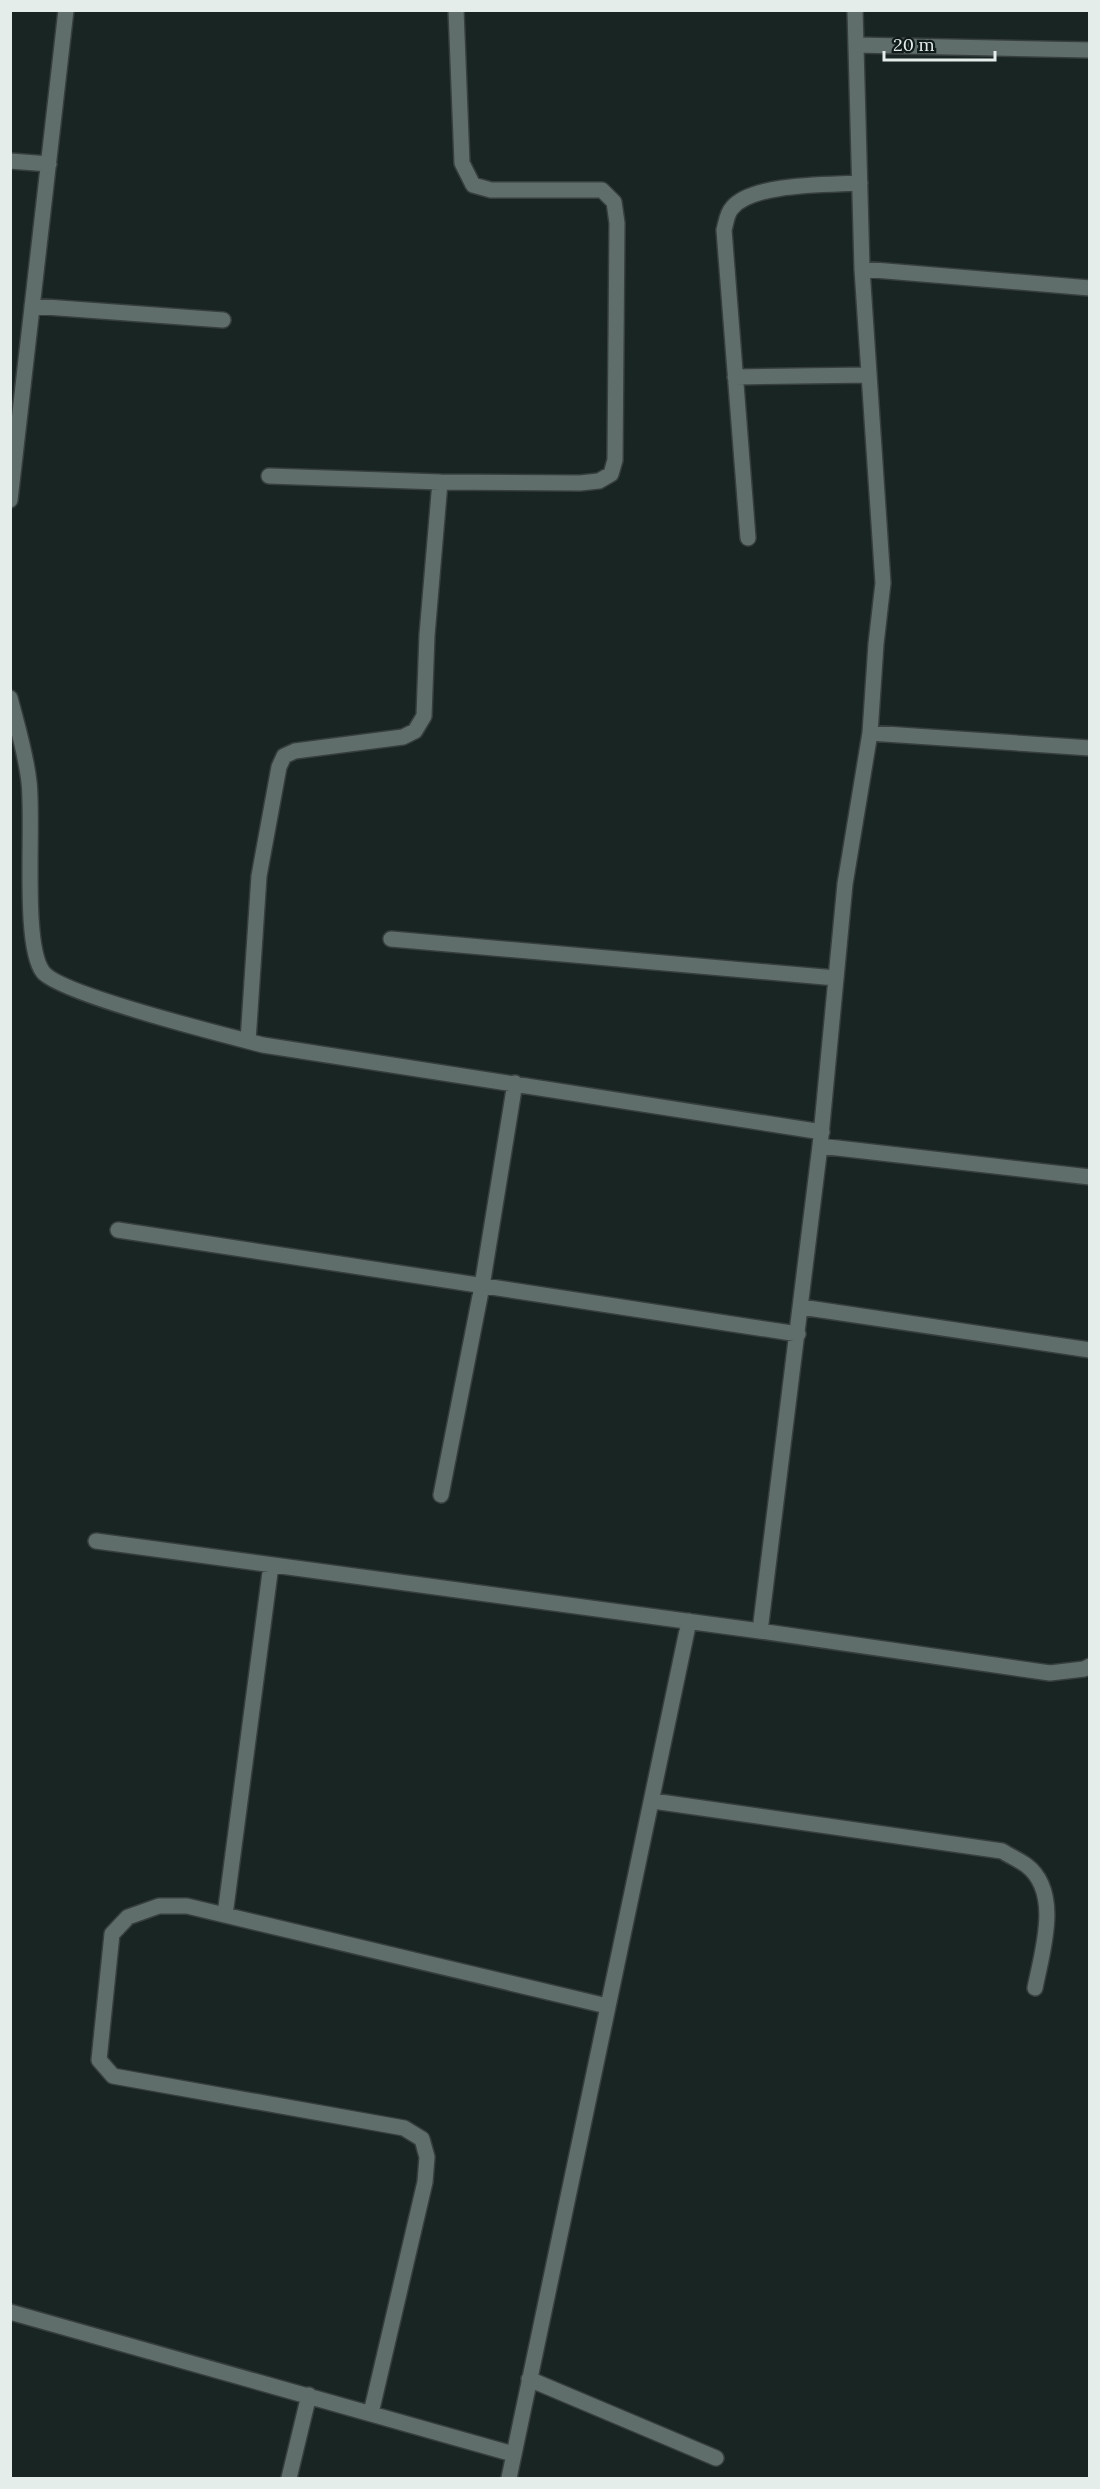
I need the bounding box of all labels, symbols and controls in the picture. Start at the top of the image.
scale bar [884,24,995,62]
text: 20 m [893,33,935,56]

